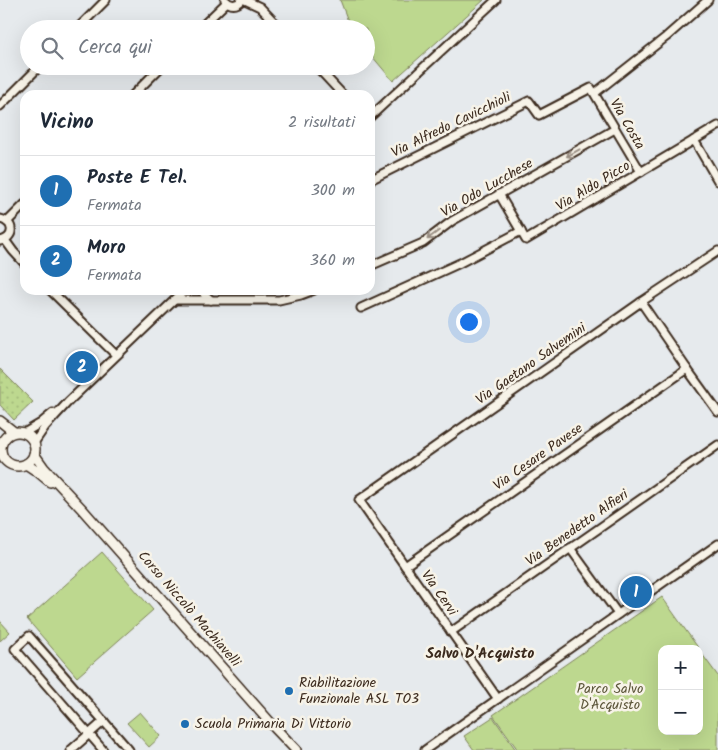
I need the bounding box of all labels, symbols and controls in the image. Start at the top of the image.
search box [20,20,375,75]
text: Cerca qui [78,33,152,63]
icon: search [38,34,66,62]
street label: Via Alfredo Cavicchioli [387,86,515,164]
street label: Via Costa [604,94,650,154]
text: Vicino [40,106,94,139]
text: 2 risultati [288,110,355,135]
one-way arrow [565,148,580,158]
street label: Via Odo Lucchese [437,152,538,223]
street label: Via Aldo Picco [552,155,634,217]
text: Poste E Tel. [87,163,187,193]
text: 1 [54,178,58,203]
text: 300 m [311,178,355,203]
text: Fermata [87,193,142,218]
one-way arrow [427,230,440,241]
text: Moro [87,233,126,263]
text: 2 [51,248,61,273]
text: 360 m [310,248,355,273]
text: Fermata [87,263,142,288]
your location [456,309,482,335]
street label: Via Gaetano Salvemini [471,317,591,410]
pin: 2 [66,348,98,386]
street label: Via Cesare Pavese [489,417,588,496]
street label: Via Benedetto Alfieri [521,484,634,572]
street label: Corso Niccolò Machiavelli [132,546,246,673]
street label: Via Cervi [415,566,463,621]
pin: 1 [620,573,652,611]
district label: Salvo D'Acquisto [426,642,534,666]
map controls [658,645,703,735]
button: + [658,645,703,690]
place label: Riabilitazione Funzionale ASL TO3 [299,672,419,710]
park label: Parco Salvo D'Acquisto [577,678,643,716]
marker: Riabilitazione Funzionale ASL TO3 [283,685,295,697]
button: − [658,690,703,735]
place label: Scuola Primaria Di Vittorio [195,713,351,735]
marker: Scuola Primaria Di Vittorio [179,718,191,730]

